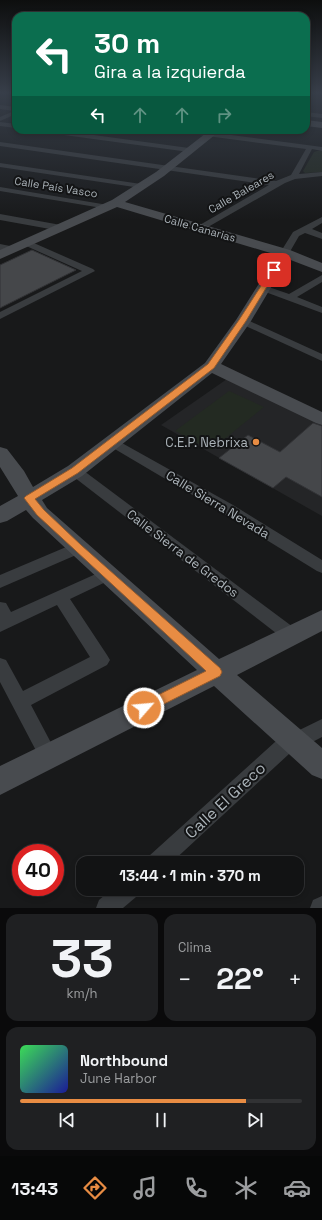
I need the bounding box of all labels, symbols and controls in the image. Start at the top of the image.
text: 30 m [94,25,160,61]
icon: left [28,28,80,80]
text: Gira a la izquierda [94,60,246,83]
icon: left [87,104,109,126]
icon: ahead [129,104,151,126]
icon: ahead [171,104,193,126]
icon: right [213,104,235,126]
street label: Calle Baleares [206,167,276,216]
street label: Calle País Vasco [13,174,99,201]
street label: Calle Canarias [163,211,237,245]
pin [257,253,291,287]
icon: arrive [263,259,285,281]
place label: C.E.P. Nebrixa [165,434,249,451]
marker: C.E.P. Nebrixa [251,437,261,447]
street label: Calle Sierra Nevada [163,467,273,542]
street label: Calle Sierra de Gredos [123,506,242,601]
position arrow [123,687,165,729]
street label: Calle El Greco [180,758,270,843]
speed limit sign: 40 [12,844,64,896]
text: 13:44 · 1 min · 370 m [119,866,261,885]
text: 33 [50,926,114,992]
text: Clima [178,939,211,956]
text: 22° [216,959,264,998]
text: − [178,965,192,993]
text: + [288,965,302,993]
text: km/h [67,985,97,1002]
text: Northbound [80,1051,168,1070]
text: June Harbor [80,1070,157,1087]
icon: previous [56,1109,78,1131]
icon: pause [150,1109,172,1131]
icon: next [244,1109,266,1131]
icon: directions [81,1174,109,1202]
icon: music [131,1174,159,1202]
icon: phone [182,1174,210,1202]
icon: climate [232,1174,260,1202]
icon: car [283,1174,311,1202]
text: 13:43 [11,1177,58,1200]

